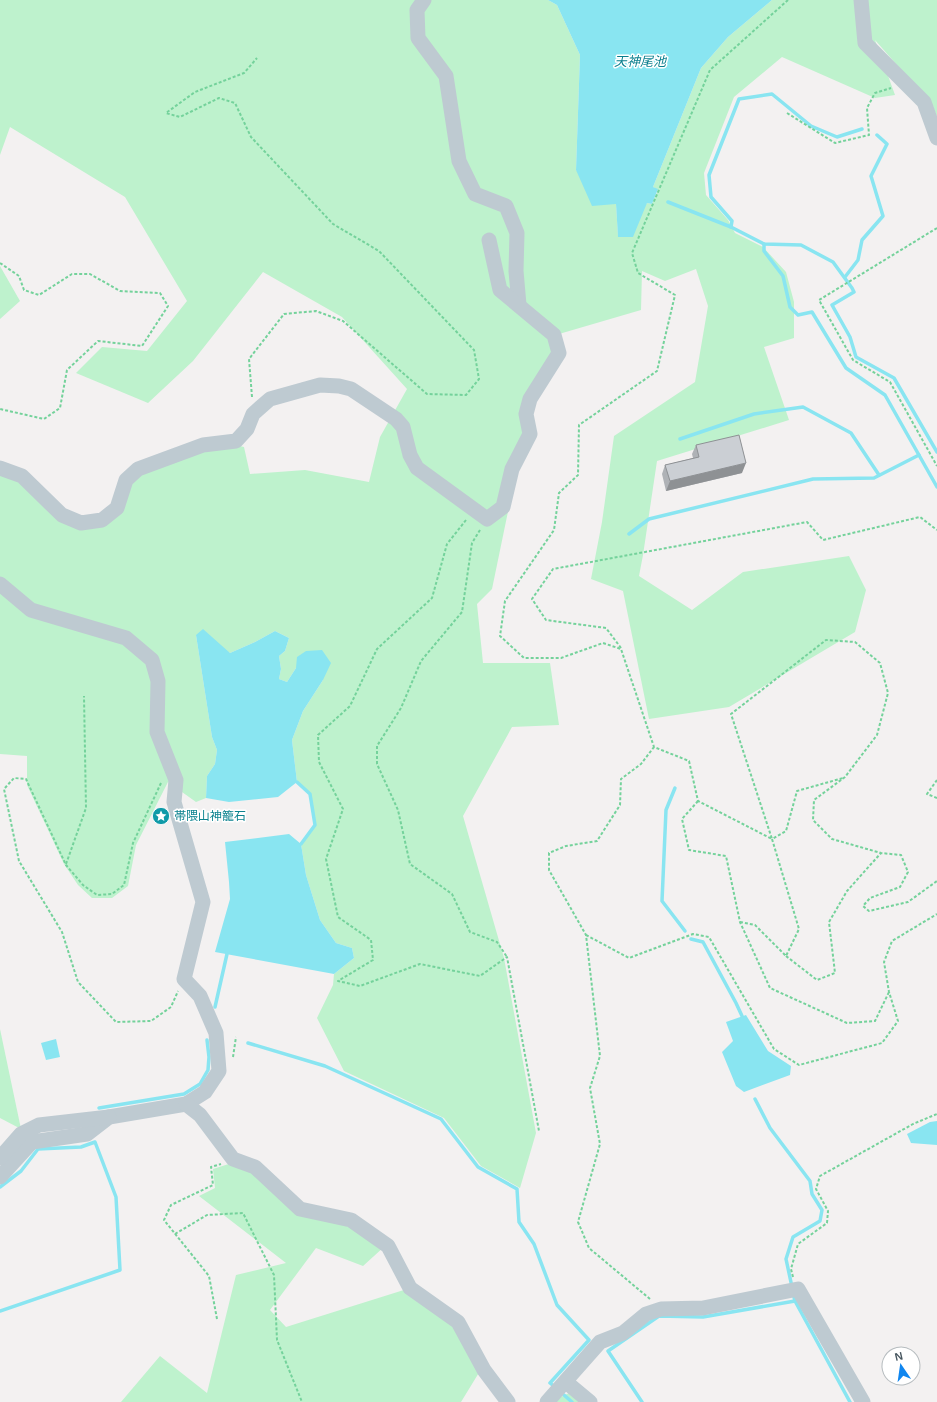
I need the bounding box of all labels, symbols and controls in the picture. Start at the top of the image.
water label: 天神尾池 [614,54,668,69]
place icon: 帯隈山神籠石 [151,806,171,826]
place label: 帯隈山神籠石 [174,809,246,823]
north arrow [881,1346,921,1386]
text: N [894,1350,904,1363]

